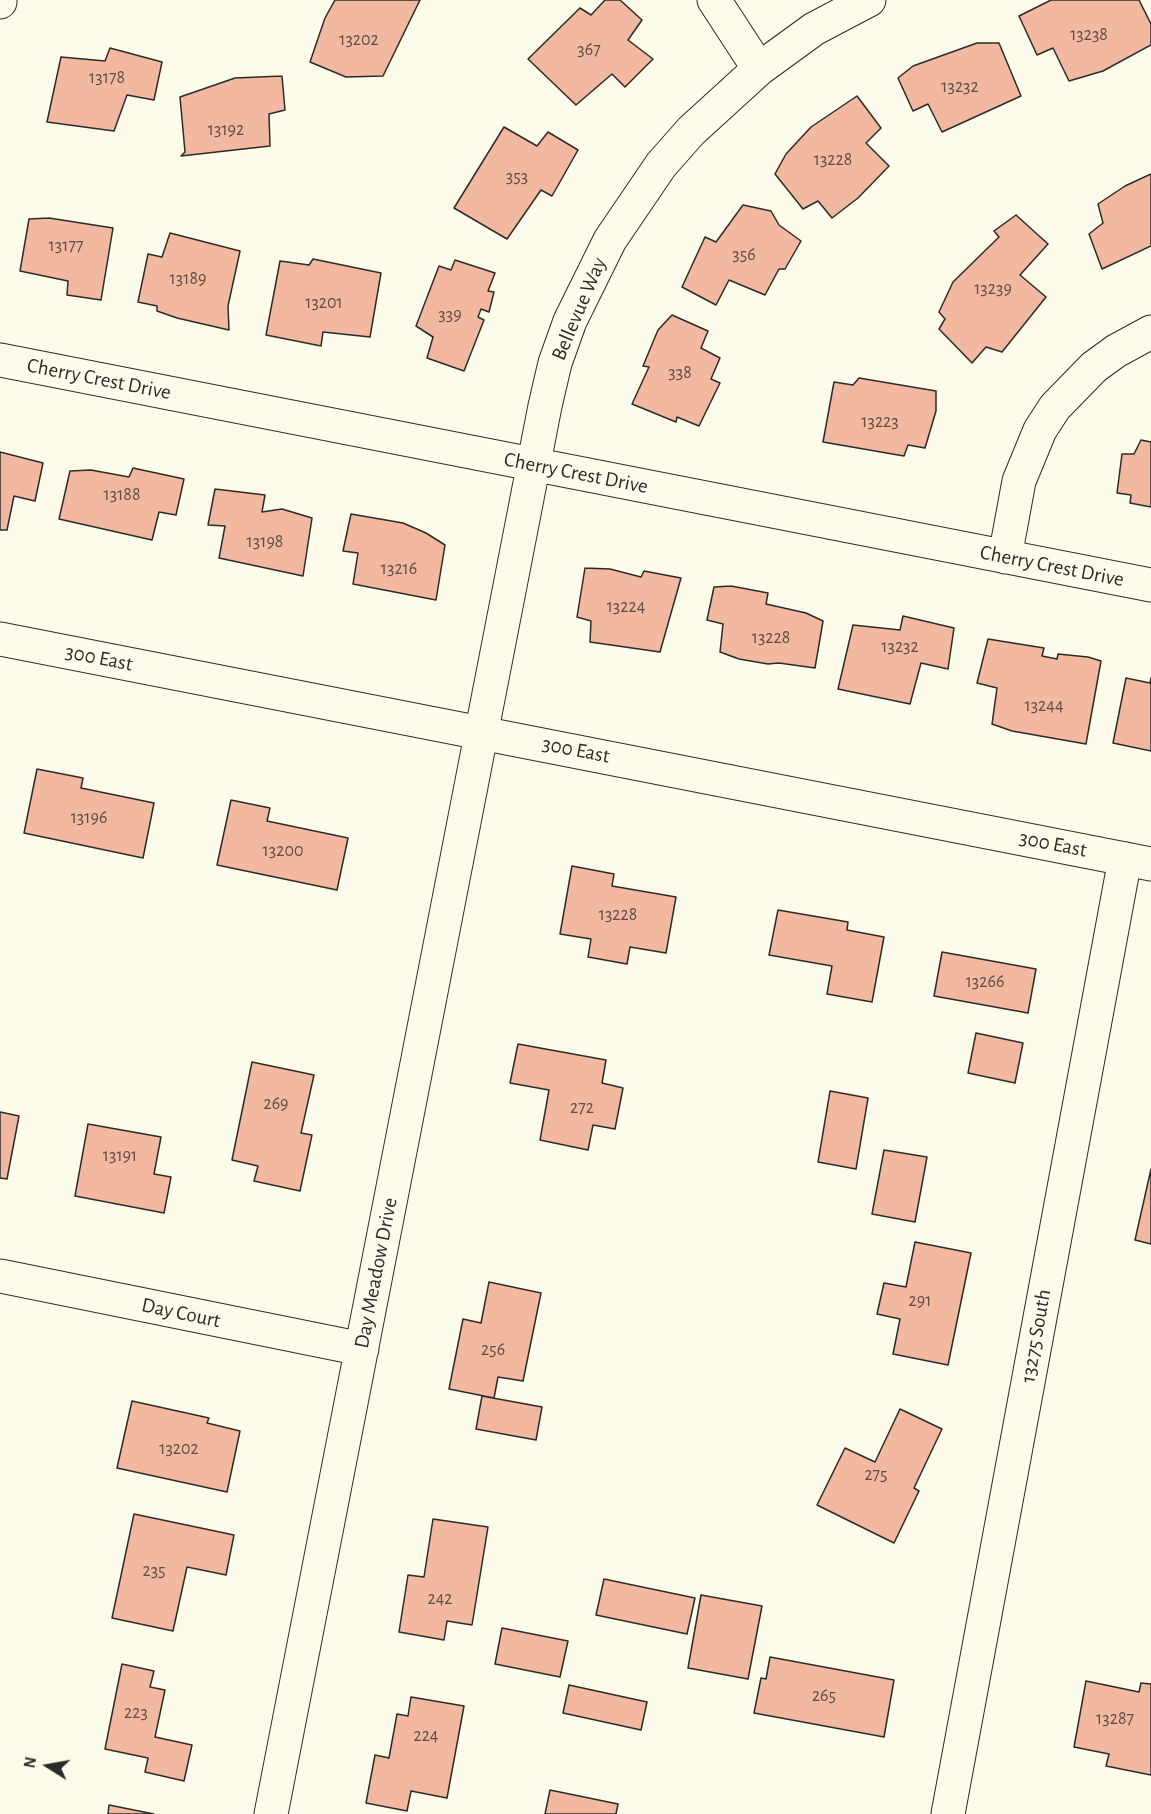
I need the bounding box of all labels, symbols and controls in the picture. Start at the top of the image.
house number: 13238 [1070,24,1108,46]
house number: 13202 [339,29,379,51]
house number: 367 [577,39,601,61]
house number: 13178 [89,67,125,89]
house number: 13232 [941,76,979,98]
house number: 13192 [208,119,244,141]
house number: 13228 [814,149,852,171]
house number: 353 [506,166,528,188]
house number: 13177 [49,235,83,257]
house number: 356 [732,244,756,266]
street label: Bellevue Way [546,254,612,364]
house number: 13189 [170,268,206,290]
house number: 13239 [974,278,1012,300]
house number: 13201 [305,292,343,314]
house number: 339 [438,304,462,326]
street label: Cherry Crest Drive [25,353,173,405]
house number: 338 [668,362,692,384]
house number: 13223 [861,411,899,433]
street label: Cherry Crest Drive [502,447,650,499]
house number: 13188 [104,484,140,506]
house number: 13198 [247,531,283,553]
street label: Cherry Crest Drive [978,540,1126,592]
house number: 13216 [381,558,417,580]
house number: 13224 [607,596,645,618]
house number: 13228 [752,627,790,649]
house number: 13232 [881,636,919,658]
street label: 300 East [63,639,135,677]
house number: 13244 [1024,695,1064,717]
street label: 300 East [540,731,612,769]
house number: 13196 [71,807,107,829]
street label: 300 East [1017,825,1089,863]
house number: 13200 [263,840,303,862]
house number: 13228 [599,904,637,926]
house number: 13266 [966,971,1004,993]
house number: 269 [263,1093,289,1115]
house number: 272 [570,1097,594,1119]
house number: 13191 [103,1145,137,1167]
street label: Day Meadow Drive [349,1195,403,1351]
street label: 13275 South [1015,1287,1057,1385]
house number: 291 [909,1290,931,1312]
street label: Day Court [139,1292,223,1334]
house number: 256 [481,1339,505,1361]
house number: 13202 [159,1438,199,1460]
house number: 275 [864,1464,888,1486]
house number: 235 [142,1560,166,1582]
house number: 242 [427,1588,453,1610]
house number: 265 [812,1685,836,1707]
house number: 223 [124,1702,148,1724]
house number: 13287 [1096,1708,1134,1730]
house number: 224 [413,1725,439,1747]
north arrow [18,1736,78,1796]
text: N [21,1756,39,1770]

